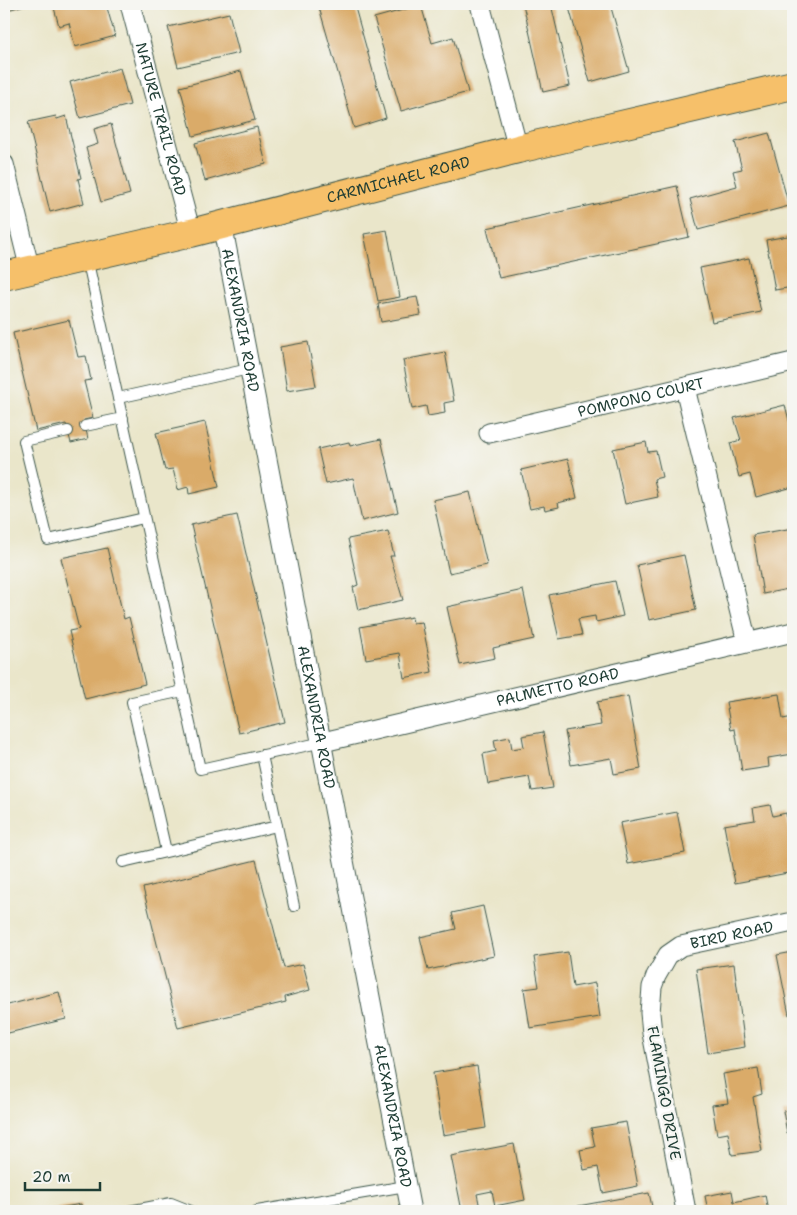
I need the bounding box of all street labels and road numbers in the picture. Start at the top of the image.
street label: NATURE TRAIL ROAD [131,40,191,198]
street label: CARMICHAEL ROAD [325,152,472,208]
street label: ALEXANDRIA ROAD [217,247,264,394]
street label: POMPONO COURT [576,373,706,422]
street label: ALEXANDRIA ROAD [293,644,340,791]
street label: PALMETTO ROAD [494,663,621,711]
street label: BIRD ROAD [688,916,775,954]
street label: FLAMINGO DRIVE [642,1024,686,1162]
street label: ALEXANDRIA ROAD [369,1042,416,1189]

